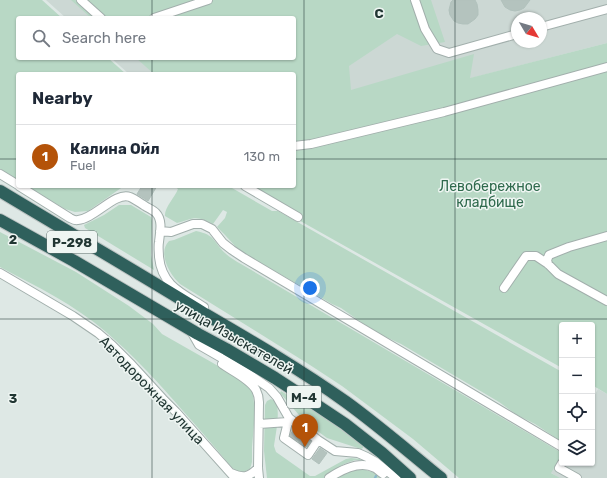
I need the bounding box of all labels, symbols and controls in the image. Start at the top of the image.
text: C [374,6,384,21]
north arrow [511,12,547,48]
search box [16,16,296,60]
icon: search [30,27,52,49]
text: Search here [62,29,146,47]
text: Nearby [32,88,93,108]
text: Калина Ойл [70,140,160,158]
text: 1 [42,149,48,164]
text: 130 m [244,149,280,164]
text: Fuel [70,158,96,173]
park label: Левобережное кладбище [439,178,541,211]
road number: Р-298 [47,231,97,253]
text: 2 [9,232,17,247]
your location [300,278,320,298]
street label: улица Изыскателей [172,297,296,378]
map controls [559,322,595,466]
button: + [559,322,595,358]
street label: Автодорожная улица [95,333,208,448]
button: − [559,358,595,394]
road number: М-4 [287,386,321,408]
text: 3 [9,391,18,406]
button: locate [559,394,595,430]
pin: 1 [292,414,318,447]
button: layers [559,430,595,466]

